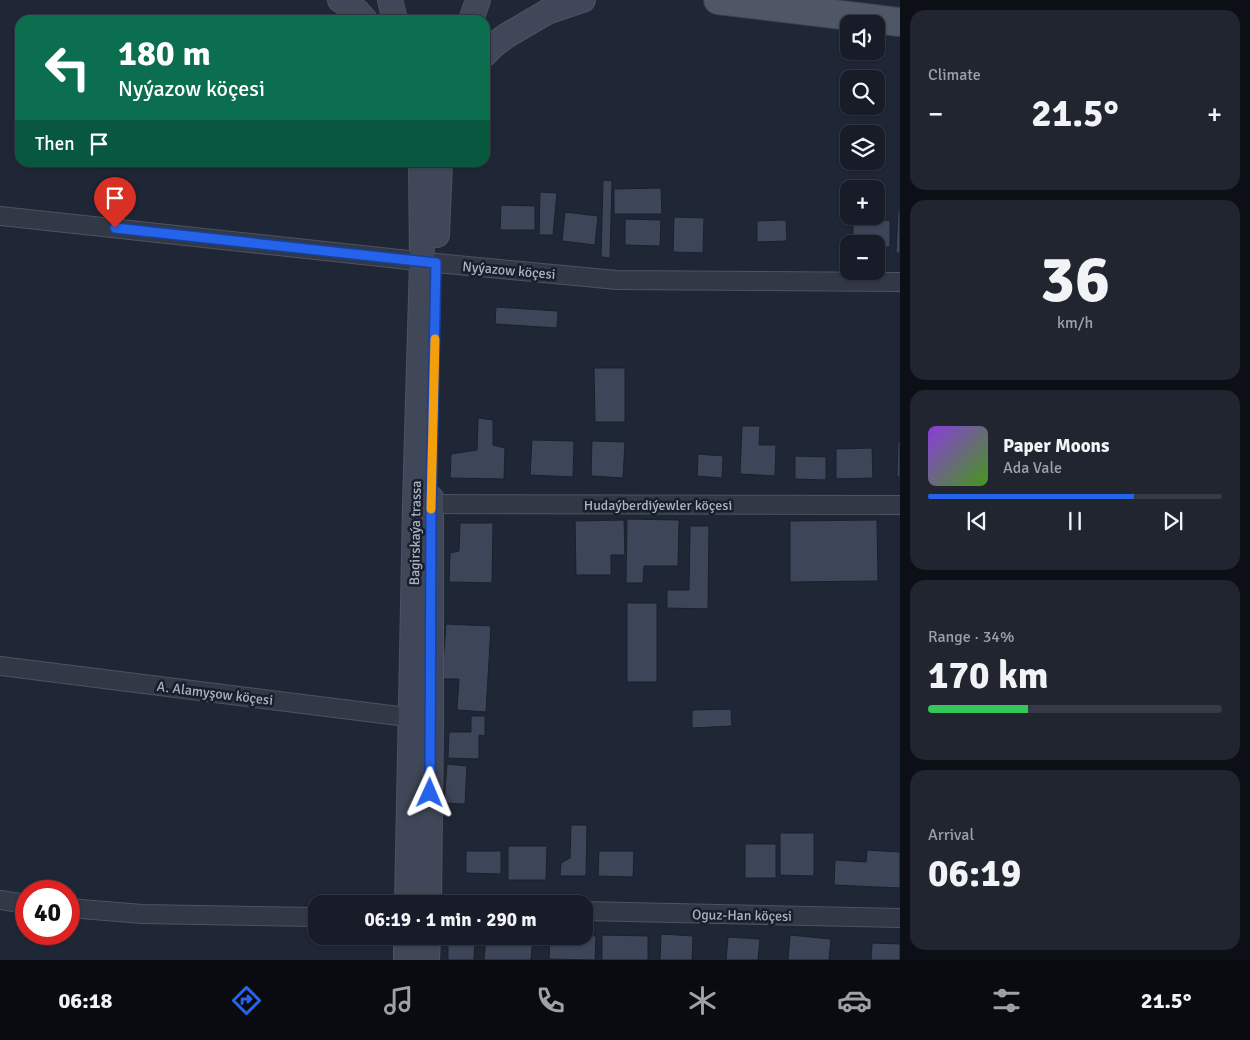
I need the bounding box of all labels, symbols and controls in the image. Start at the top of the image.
map controls [840,15,885,280]
button: sound [840,15,885,60]
text: 180 m [118,32,211,75]
icon: left [35,35,100,100]
text: Climate [928,65,981,85]
button: search [840,70,885,115]
text: Nyýazow köçesi [118,75,265,102]
text: 21.5° [1031,90,1119,137]
text: − [928,97,943,131]
text: + [1207,97,1222,131]
button: layers [840,125,885,170]
icon: arrive [85,130,113,158]
text: Then [35,132,75,156]
pin [94,177,136,228]
button: + [840,180,885,225]
icon: arrive [101,184,129,212]
button: − [840,235,885,280]
text: 36 [1040,240,1110,320]
street label: Nyýazow köçesi [462,258,556,283]
text: km/h [1057,313,1093,333]
text: Paper Moons [1003,434,1109,458]
text: Ada Vale [1003,458,1062,478]
street label: Bagirskaýa trassa [406,480,425,586]
street label: Hudaýberdiýewler köçesi [584,497,732,514]
icon: previous [963,507,991,535]
icon: pause [1061,507,1089,535]
icon: next [1159,507,1187,535]
text: Range · 34% [928,627,1014,647]
text: 170 km [928,652,1049,699]
street label: A. Alamyşow köçesi [156,678,274,709]
position arrow [403,766,455,818]
text: Arrival [928,825,974,845]
text: 06:19 [928,850,1021,897]
speed limit sign: 40 [15,880,80,945]
street label: Oguz-Han köçesi [692,906,792,925]
text: 06:19 · 1 min · 290 m [364,908,537,932]
icon: directions [229,983,264,1018]
icon: music [381,983,416,1018]
icon: phone [533,983,568,1018]
icon: climate [685,983,720,1018]
icon: car [837,983,872,1018]
icon: filters [989,983,1024,1018]
text: 06:18 [58,987,112,1014]
text: 21.5° [1141,987,1192,1014]

